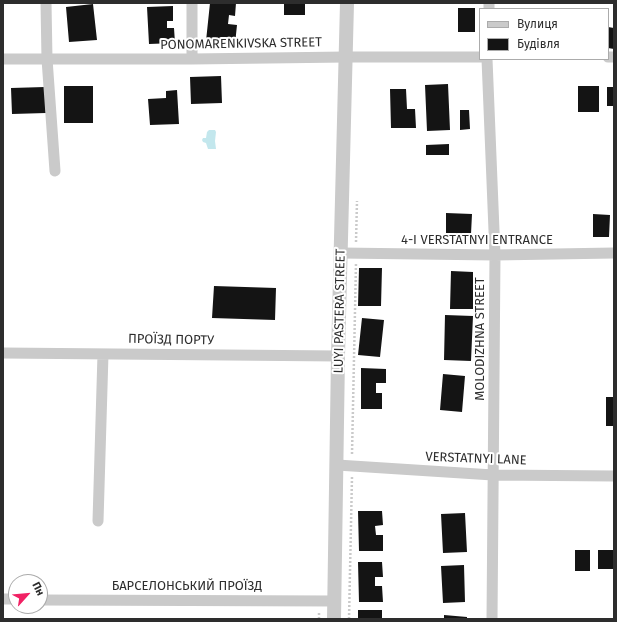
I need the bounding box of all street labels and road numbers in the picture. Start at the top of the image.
street label: PONOMARENKIVSKA STREET [160,35,322,53]
street label: 4-I VERSTATNYI ENTRANCE [401,232,553,248]
street label: LUYI PASTERA STREET [331,249,349,373]
street label: MOLODIZHNA STREET [472,277,488,401]
street label: ПРОЇЗД ПОРТУ [128,331,214,349]
street label: VERSTATNYI LANE [425,449,527,469]
street label: БАРСЕЛОНСЬКИЙ ПРОЇЗД [112,578,262,594]

